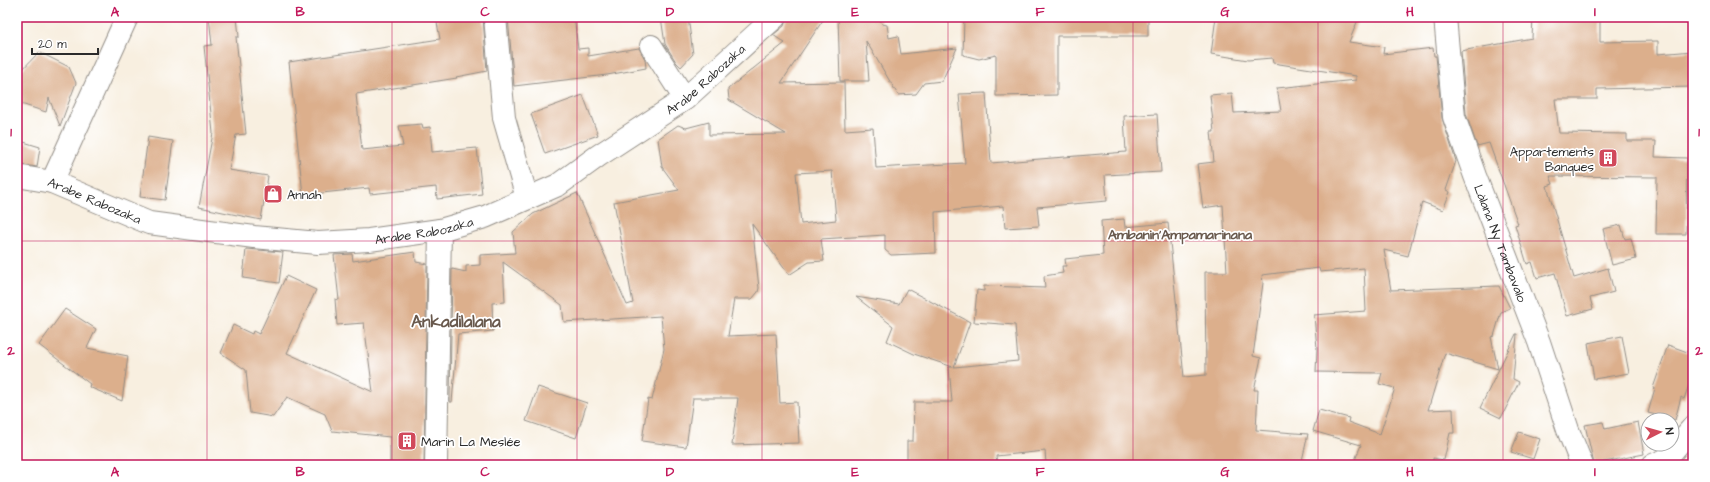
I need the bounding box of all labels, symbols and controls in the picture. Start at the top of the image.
text: A [111,3,120,21]
text: B [295,3,305,21]
text: C [480,3,490,21]
text: D [666,3,675,21]
text: E [851,3,859,21]
text: F [1035,3,1045,21]
text: G [1220,3,1230,21]
text: H [1406,3,1414,21]
text: I [1594,3,1596,21]
scale bar [32,30,98,56]
text: 20 m [38,36,67,53]
street label: Arabe Rabozaka [662,40,750,119]
text: 1 [10,123,12,141]
text: 1 [1698,123,1700,141]
place label: Appartements Banques [1510,143,1594,176]
building icon: Appartements Banques [1597,147,1619,169]
street label: Arabe Rabozaka [45,173,144,229]
street label: Làlana Ny Tambavalo [1469,182,1531,306]
shop icon: Annah [262,183,284,205]
place label: Annah [287,186,322,204]
street label: Arabe Rabozaka [374,213,476,249]
district label: Ambanin'Ampamarinana [1108,225,1253,245]
district label: Ankadilalana [411,310,501,334]
text: 2 [6,342,15,360]
text: 2 [1694,342,1703,360]
north arrow [1640,412,1680,452]
text: N [1662,427,1677,435]
building icon: Marin La Meslée [396,430,418,452]
place label: Marin La Meslée [421,433,520,451]
text: A [111,463,120,481]
text: B [295,463,305,481]
text: C [480,463,490,481]
text: D [666,463,675,481]
text: E [851,463,859,481]
text: F [1035,463,1045,481]
text: G [1220,463,1230,481]
text: H [1406,463,1414,481]
text: I [1594,463,1596,481]

